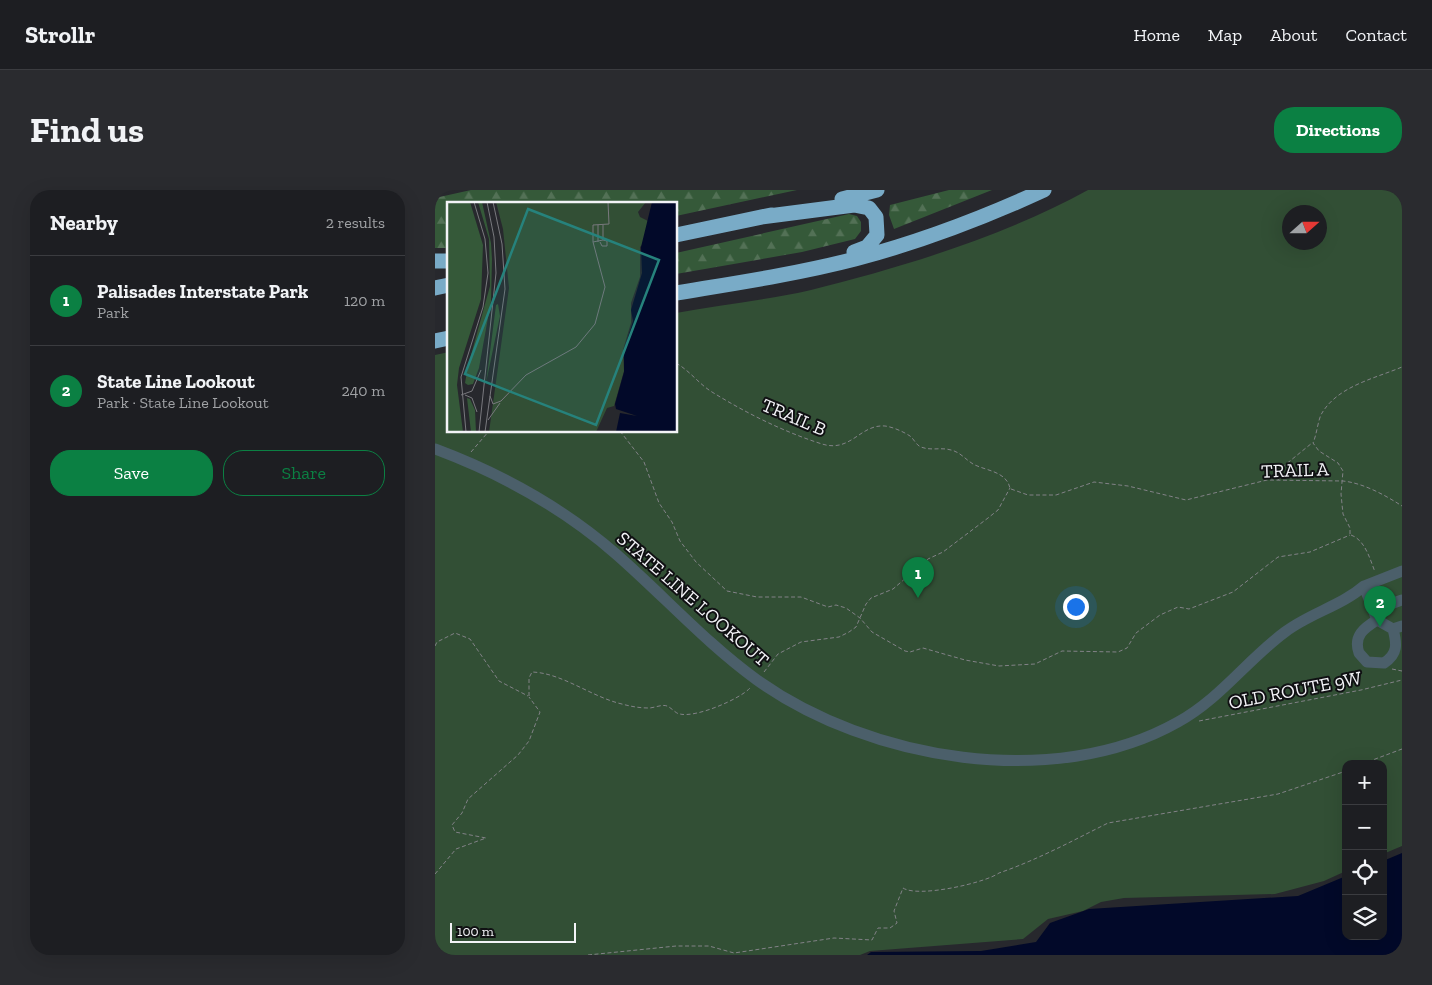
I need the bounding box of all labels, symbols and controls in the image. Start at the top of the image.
text: Strollr [25,20,95,49]
text: Home [1133,24,1180,46]
text: Map [1208,24,1242,46]
text: About [1270,24,1317,46]
text: Contact [1345,24,1407,46]
button: Directions [1274,107,1402,153]
text: Find us [30,109,144,151]
inset map [447,202,677,432]
north arrow [1282,205,1327,250]
text: Nearby [50,210,118,235]
text: 2 results [326,213,385,232]
text: Palisades Interstate Park [97,280,308,303]
text: 1 [63,291,69,310]
text: 120 m [344,291,385,310]
text: Park [97,303,129,322]
text: State Line Lookout [97,370,255,393]
text: 2 [62,381,70,400]
text: 240 m [341,381,385,400]
text: Park · State Line Lookout [97,393,269,412]
street label: TRAIL B [758,393,830,441]
button: Save [50,450,213,496]
button: Share [223,450,385,496]
street label: TRAIL A [1261,457,1330,483]
street label: STATE LINE LOOKOUT [612,527,774,671]
pin: 1 [902,557,934,598]
pin: 2 [1364,586,1396,627]
your location [1063,594,1089,620]
street label: OLD ROUTE 9W [1227,666,1364,714]
map controls [1342,760,1387,940]
button: + [1342,760,1387,805]
button: − [1342,805,1387,850]
button: locate [1342,850,1387,895]
button: layers [1342,895,1387,940]
scale bar [450,920,576,943]
text: 100 m [457,923,494,940]

